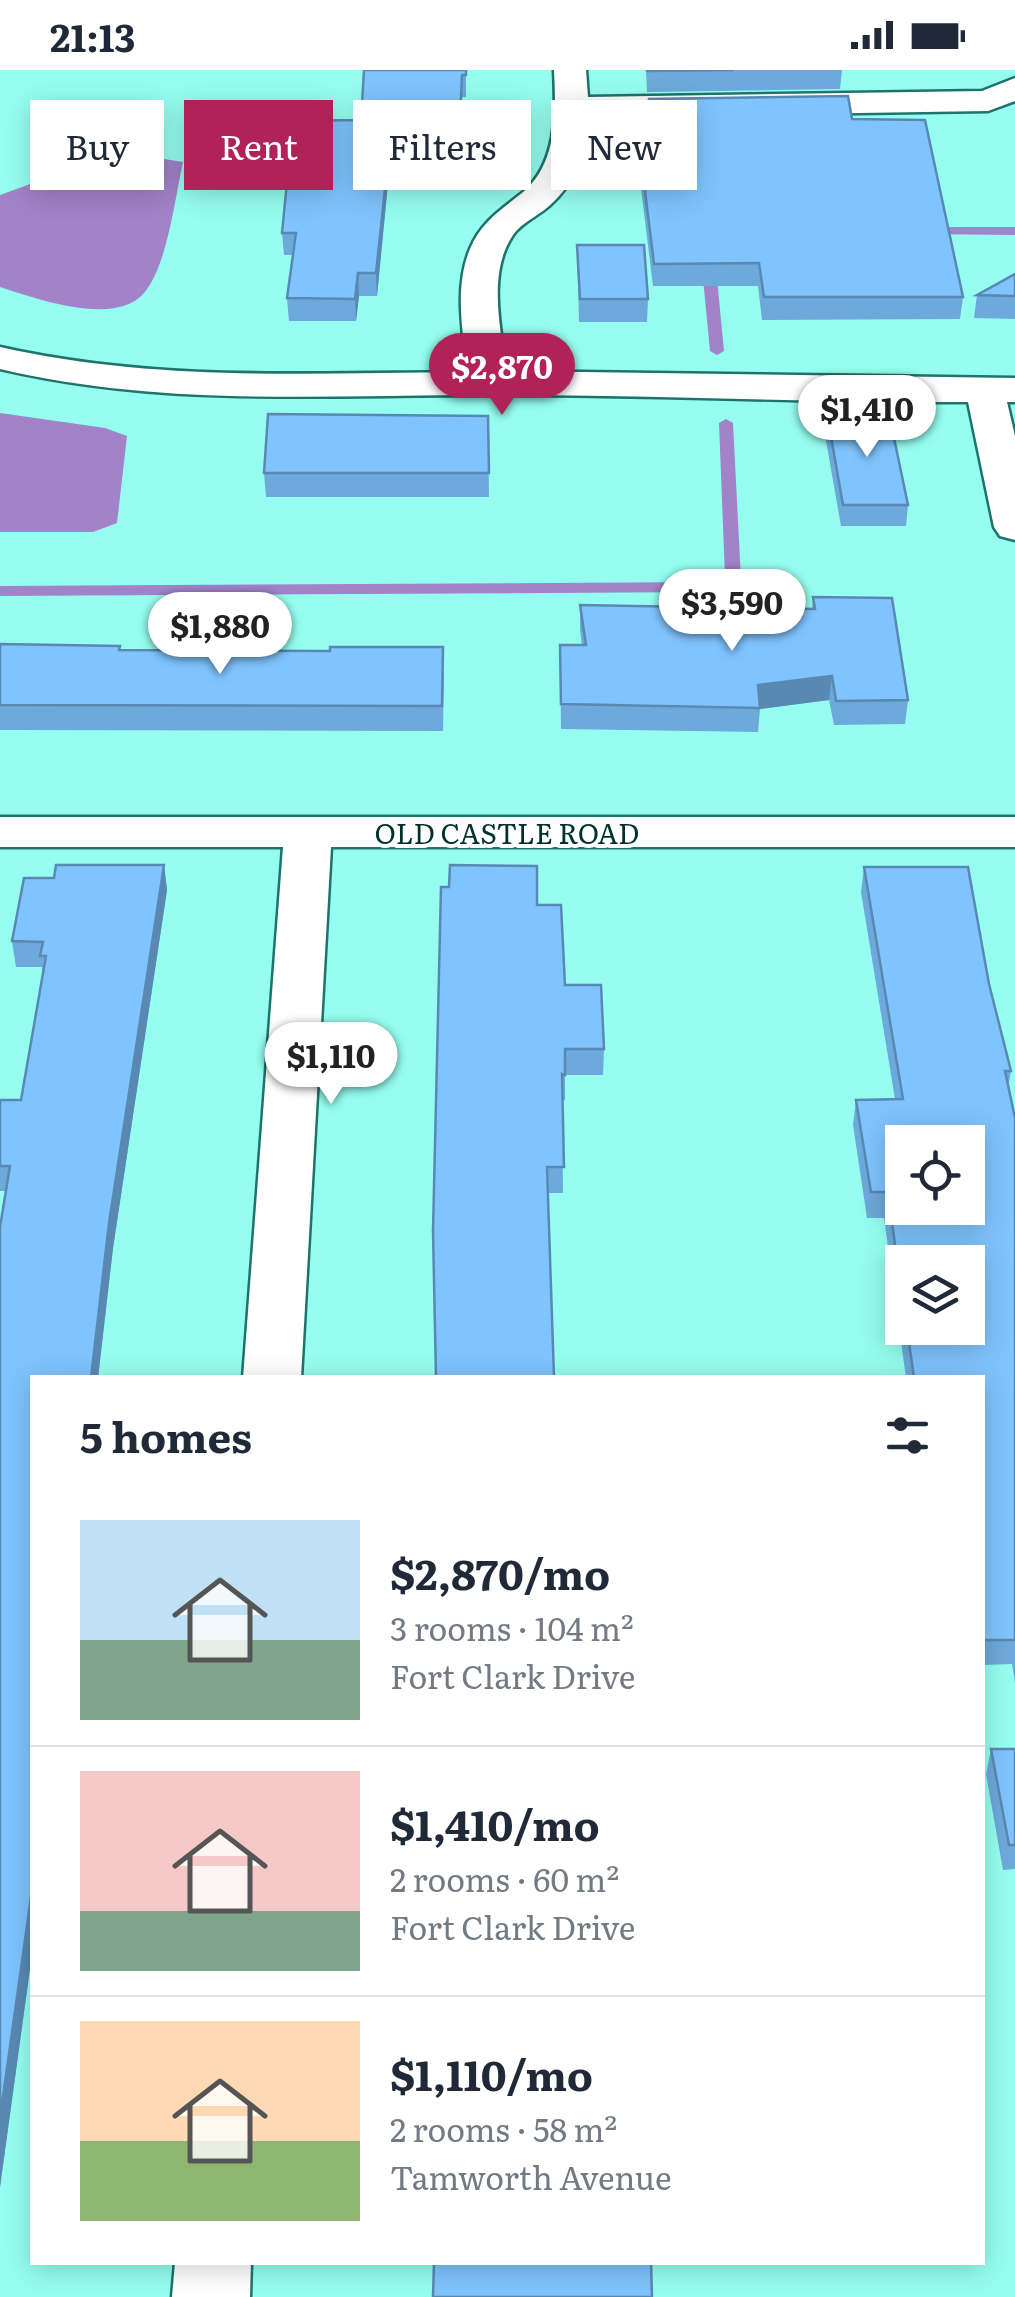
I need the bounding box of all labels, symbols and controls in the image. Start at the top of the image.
text: 21:13 [50,7,136,64]
chip: Buy [30,100,164,190]
chip: Rent [184,100,333,190]
chip: Filters [353,100,531,190]
chip: New [551,100,697,190]
pin: $2,870 [421,333,583,418]
text: $2,870 [451,341,553,389]
pin: $1,410 [786,375,948,460]
text: $1,410 [820,383,914,431]
pin: $3,590 [651,569,813,654]
text: $3,590 [681,577,783,625]
pin: $1,880 [139,592,301,677]
text: $1,880 [170,600,270,648]
street label: OLD CASTLE ROAD [374,811,640,853]
pin: $1,110 [250,1022,412,1107]
text: $1,110 [287,1030,375,1078]
map controls [885,1125,985,1345]
button: locate [885,1125,985,1225]
button: layers [885,1245,985,1345]
text: 5 homes [80,1404,252,1466]
icon: filters [880,1408,935,1463]
text: $2,870/mo [390,1541,610,1603]
icon: home [160,1560,280,1680]
text: 3 rooms · 104 m² [390,1603,634,1651]
text: Fort Clark Drive [390,1651,635,1699]
text: $1,410/mo [390,1792,600,1854]
icon: home [160,1811,280,1931]
text: 2 rooms · 60 m² [390,1854,619,1902]
text: Fort Clark Drive [390,1902,635,1950]
text: $1,110/mo [390,2042,593,2104]
icon: home [160,2061,280,2181]
text: 2 rooms · 58 m² [390,2104,617,2152]
text: Tamworth Avenue [390,2152,672,2200]

